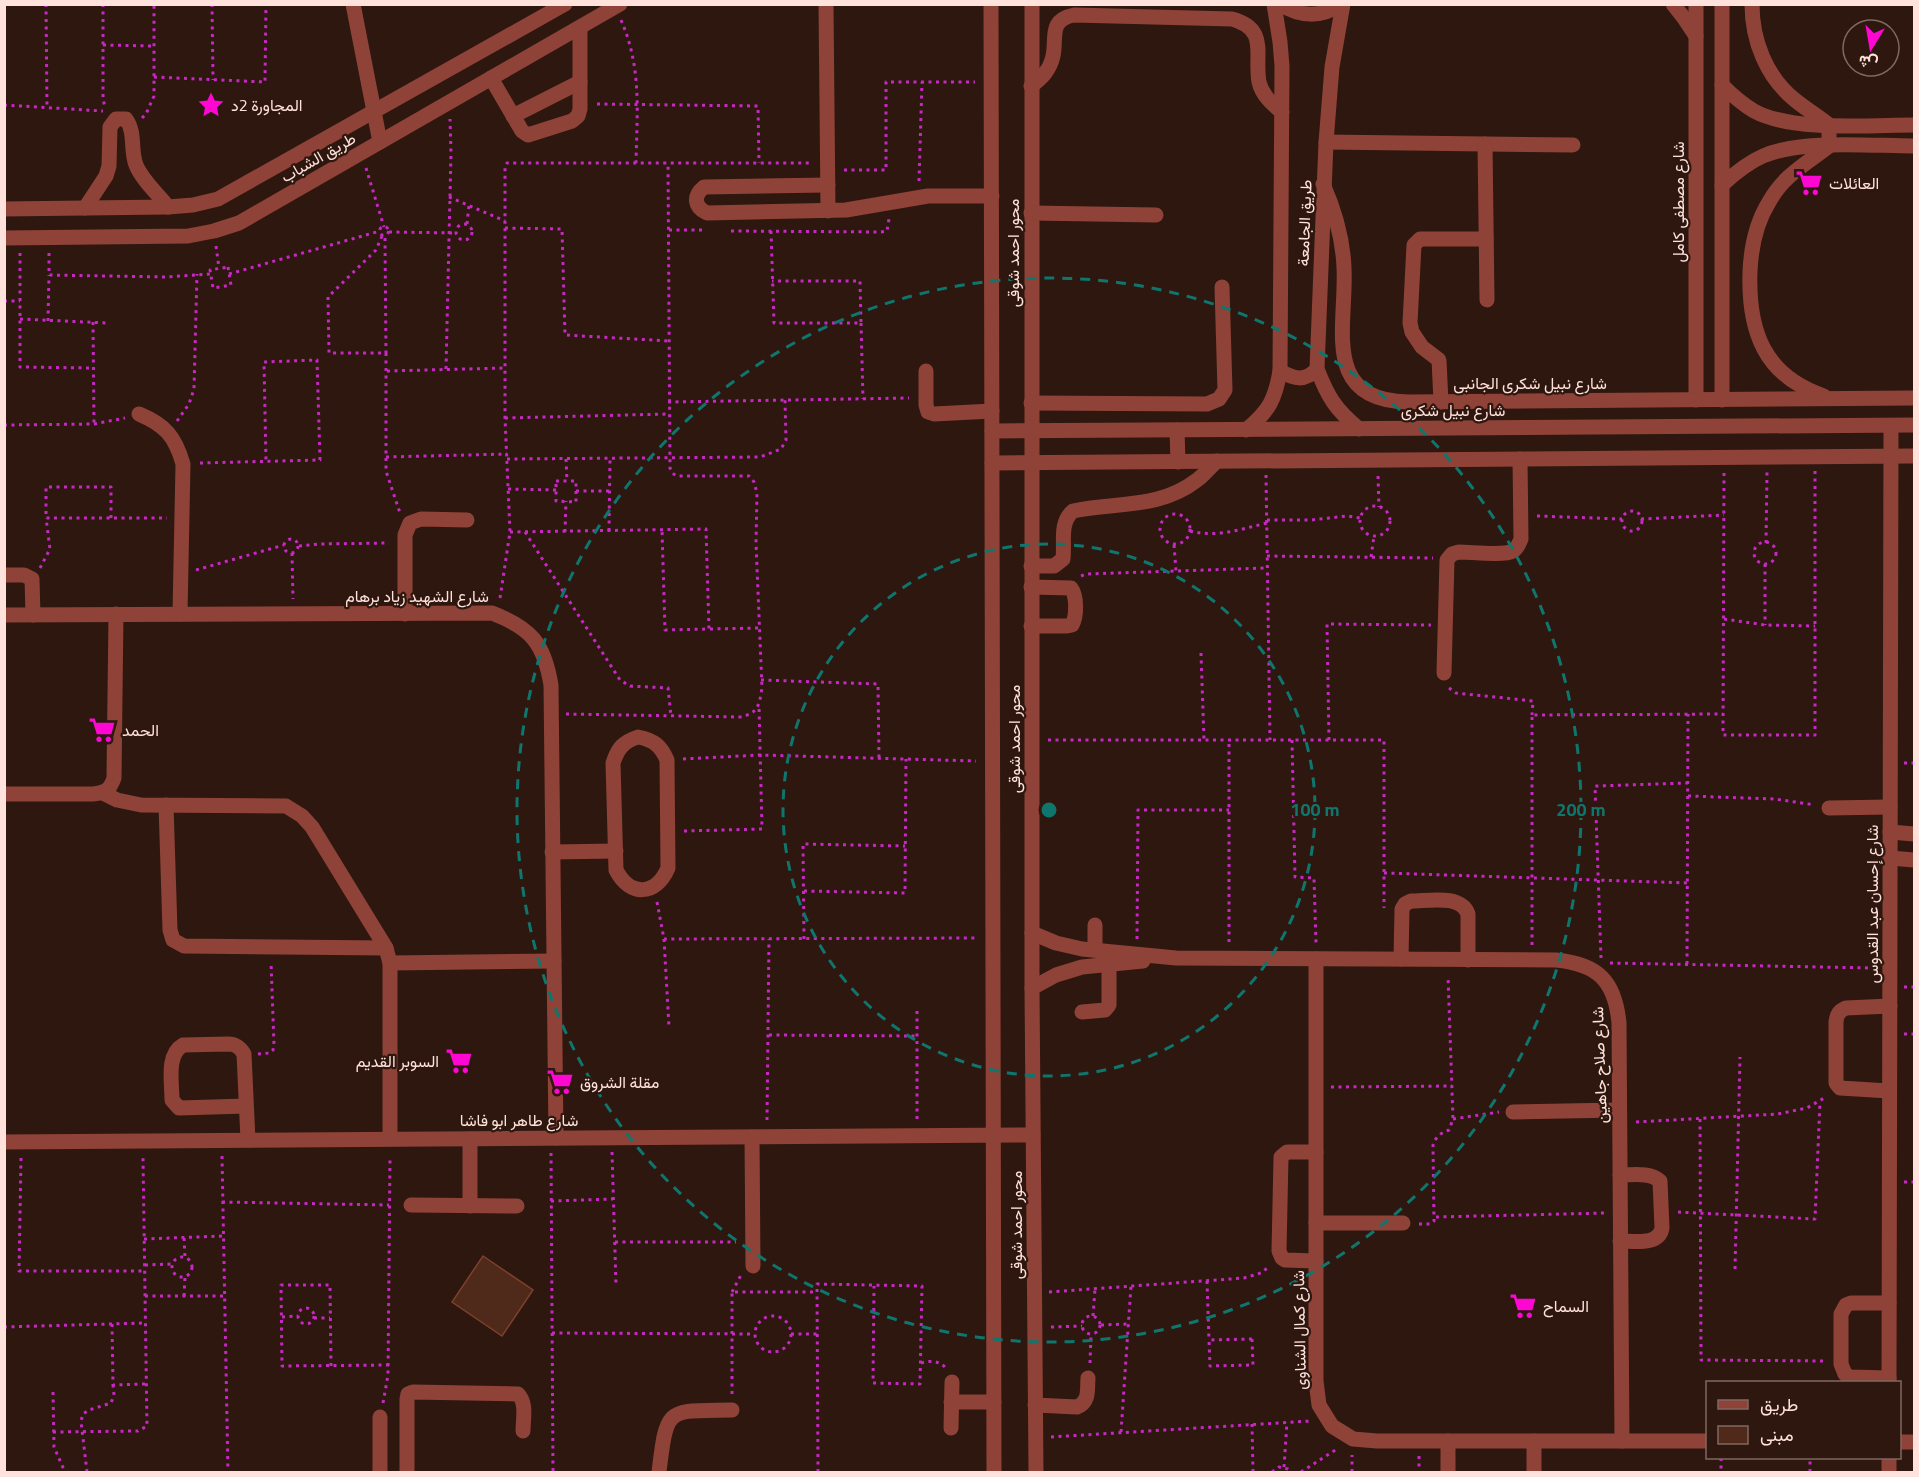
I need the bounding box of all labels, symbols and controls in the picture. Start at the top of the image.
north arrow [1841,18,1901,78]
text: ش [1856,49,1880,76]
place icon: المجاورة 2د [196,90,226,120]
place label: المجاورة 2د [231,93,303,117]
street label: طريق الشباب [276,126,360,188]
street label: شارع مصطفى كامل [1666,141,1690,263]
supermarket icon: العائلات [1794,168,1824,198]
place label: العائلات [1829,171,1879,195]
street label: طريق الجامعة [1290,179,1318,267]
street label: محور احمد شوقى [1001,199,1025,307]
street label: شارع نبيل شكرى الجانبى [1453,371,1607,395]
street label: شارع نبيل شكرى [1401,398,1505,422]
street label: شارع الشهيد زياد برهام [345,584,489,608]
street label: محور احمد شوقى [1002,685,1026,793]
supermarket icon: الحمد [87,715,117,745]
place label: الحمد [122,718,159,742]
text: 100 m [1290,796,1340,823]
text: 200 m [1556,796,1606,823]
centre of rings [1039,800,1059,820]
street label: شارع إحسان عبد القدوس [1860,825,1884,983]
street label: شارع صلاح جاهين [1585,1006,1613,1124]
supermarket icon: السوبر القديم [444,1046,474,1076]
place label: السوبر القديم [356,1049,439,1073]
supermarket icon: مقلة الشروق [545,1067,575,1097]
place label: مقلة الشروق [580,1070,659,1094]
street label: شارع طاهر ابو فاشا [460,1108,578,1132]
street label: محور احمد شوقى [1004,1171,1028,1279]
street label: شارع كمال الشناوى [1286,1270,1312,1390]
supermarket icon: السماح [1508,1291,1538,1321]
place label: السماح [1543,1294,1589,1318]
legend [1706,1381,1901,1459]
text: طريق [1760,1391,1798,1418]
text: مبنى [1760,1421,1794,1448]

